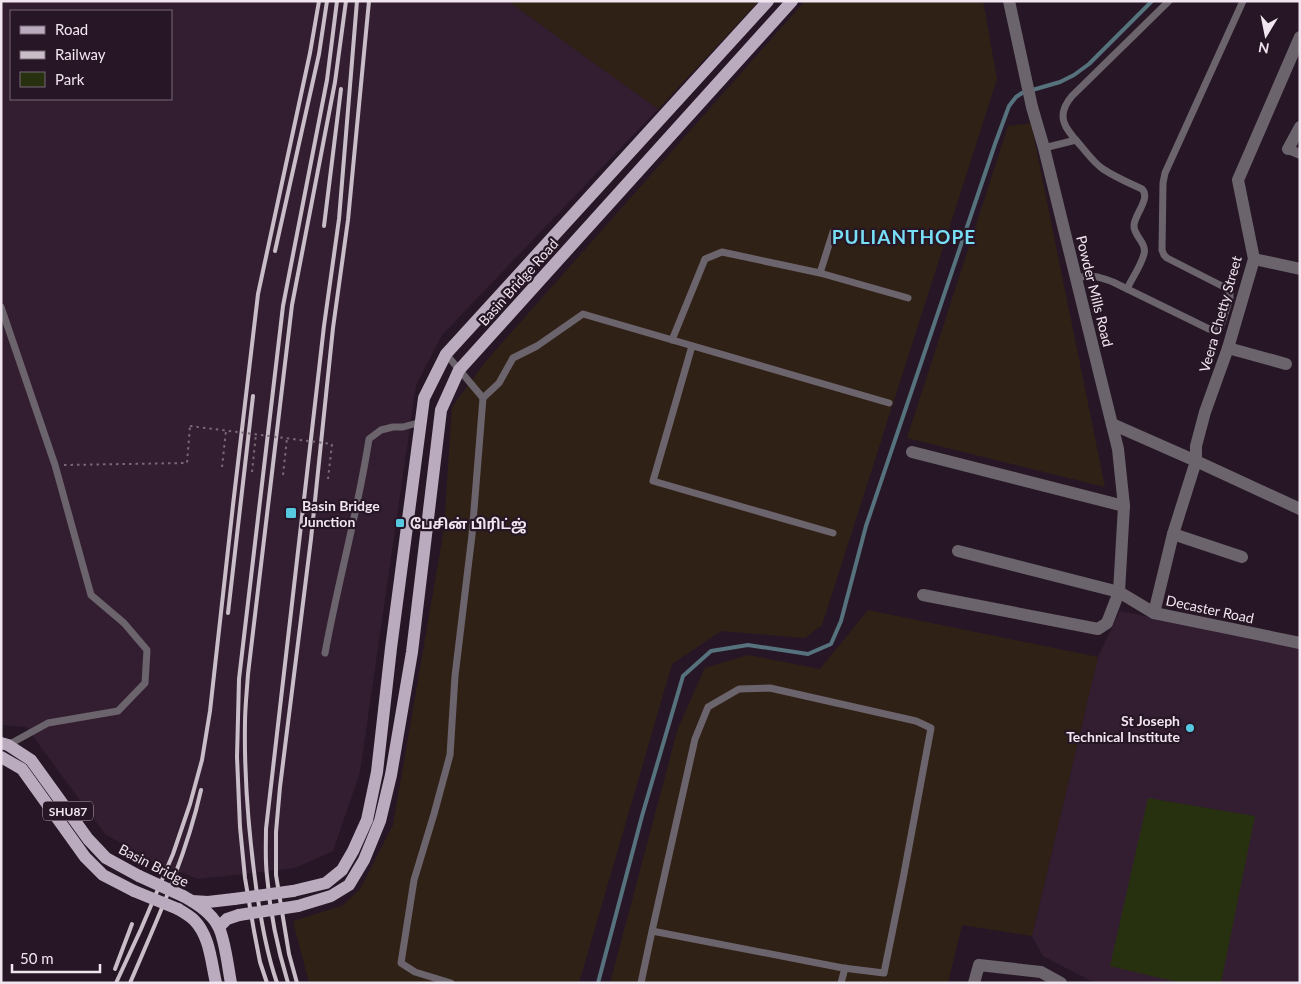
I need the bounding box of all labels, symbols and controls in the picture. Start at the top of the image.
legend [10,10,172,100]
north arrow [1241,10,1291,60]
text: Road [55,20,88,38]
text: N [1257,39,1270,58]
text: Railway [55,45,106,63]
text: Park [55,70,85,88]
district label: PULIANTHOPE [832,225,976,248]
street label: Powder Mills Road [1073,234,1117,348]
street label: Basin Bridge Road [475,235,561,329]
street label: Veera Chetty Street [1195,254,1245,374]
place label: Basin Bridge Junction [302,497,380,530]
marker: Basin Bridge Junction [284,506,298,520]
place label: பேசின் பிரிட்ஜ் [410,515,527,534]
marker: பேசின் பிரிட்ஜ் [394,517,406,529]
street label: Decaster Road [1164,591,1256,627]
place label: St Joseph Technical Institute [1066,712,1181,745]
marker: St Joseph Technical Institute [1184,722,1196,734]
road number: SHU87 [43,801,93,820]
street label: Basin Bridge [116,840,192,890]
scale bar [12,942,100,974]
text: 50 m [20,949,54,967]

